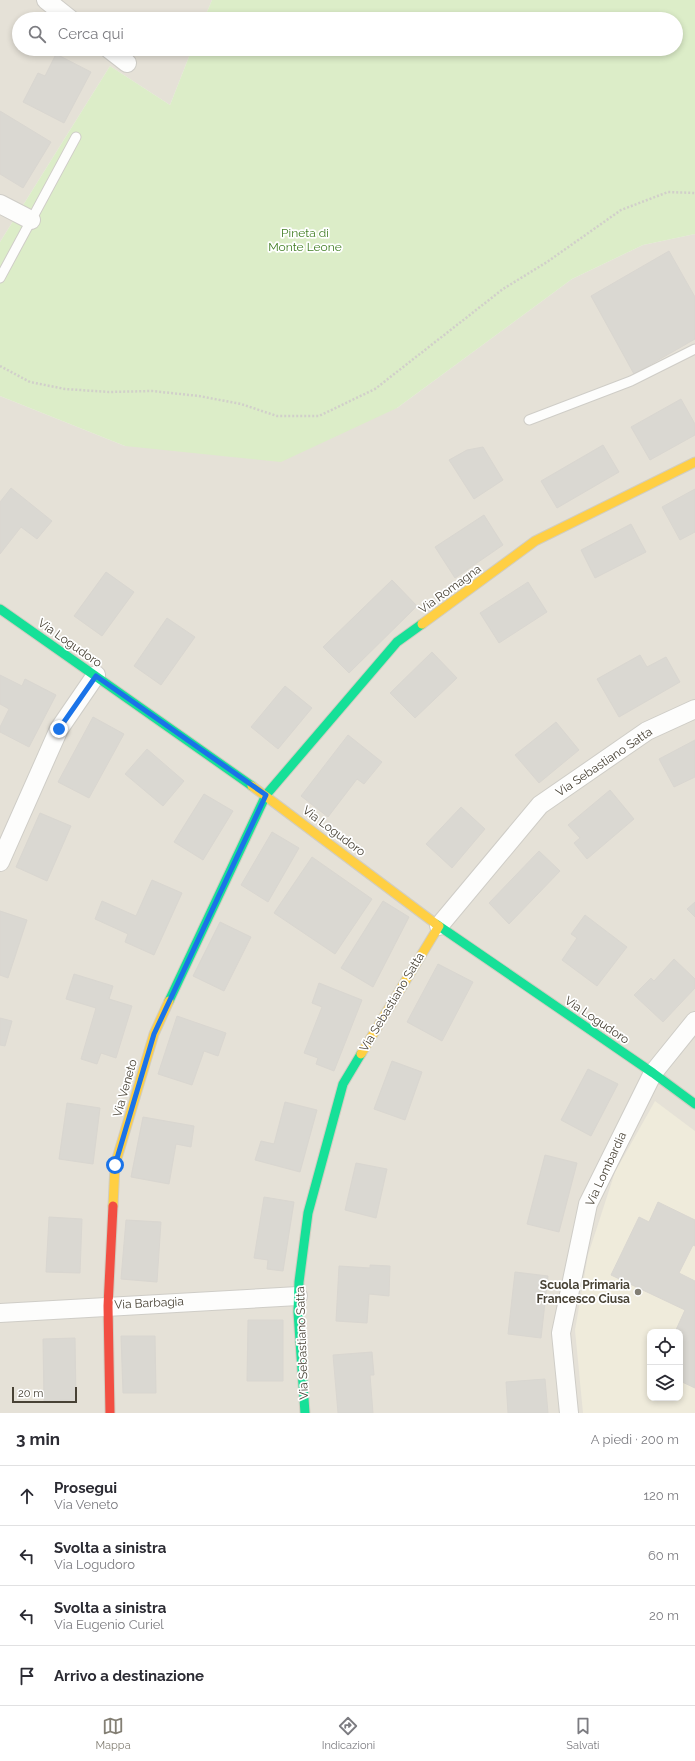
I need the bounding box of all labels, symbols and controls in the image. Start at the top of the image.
search box [12,12,683,56]
icon: search [26,23,48,45]
text: Cerca qui [58,25,124,43]
park label: Pineta di Monte Leone [268,226,342,254]
street label: Via Romagna [416,562,484,616]
street label: Via Logudoro [35,616,105,670]
route end [50,720,68,738]
street label: Via Sebastiano Satta [553,725,655,799]
street label: Via Logudoro [300,803,368,859]
street label: Via Sebastiano Satta [357,950,427,1054]
street label: Via Logudoro [562,993,632,1047]
street label: Via Veneto [110,1058,140,1118]
street label: Via Lombardia [583,1130,629,1208]
route start [106,1156,124,1174]
place label: Scuola Primaria Francesco Ciusa [536,1278,630,1306]
street label: Via Sebastiano Satta [293,1286,311,1400]
marker: Scuola Primaria Francesco Ciusa [633,1287,643,1297]
street label: Via Barbagia [114,1294,184,1312]
map controls [647,1329,683,1401]
button: locate [647,1329,683,1365]
button: layers [647,1365,683,1401]
scale bar [12,1385,77,1404]
text: 20 m [18,1387,43,1400]
text: 3 min [16,1429,60,1449]
text: A piedi · 200 m [591,1432,679,1447]
text: Prosegui [54,1479,117,1497]
icon: ahead [16,1485,38,1507]
text: 120 m [643,1488,679,1503]
text: Via Veneto [54,1497,118,1512]
text: Svolta a sinistra [54,1539,166,1557]
icon: left [16,1545,38,1567]
text: 60 m [648,1548,679,1563]
text: Via Logudoro [54,1557,135,1572]
text: Svolta a sinistra [54,1599,166,1617]
icon: left [16,1605,38,1627]
text: 20 m [649,1608,679,1623]
text: Via Eugenio Curiel [54,1617,164,1632]
icon: arrive [16,1665,38,1687]
text: Arrivo a destinazione [54,1667,204,1685]
tab: Mappa [96,1715,131,1752]
tab: Indicazioni [322,1715,375,1752]
tab: Salvati [566,1715,599,1752]

